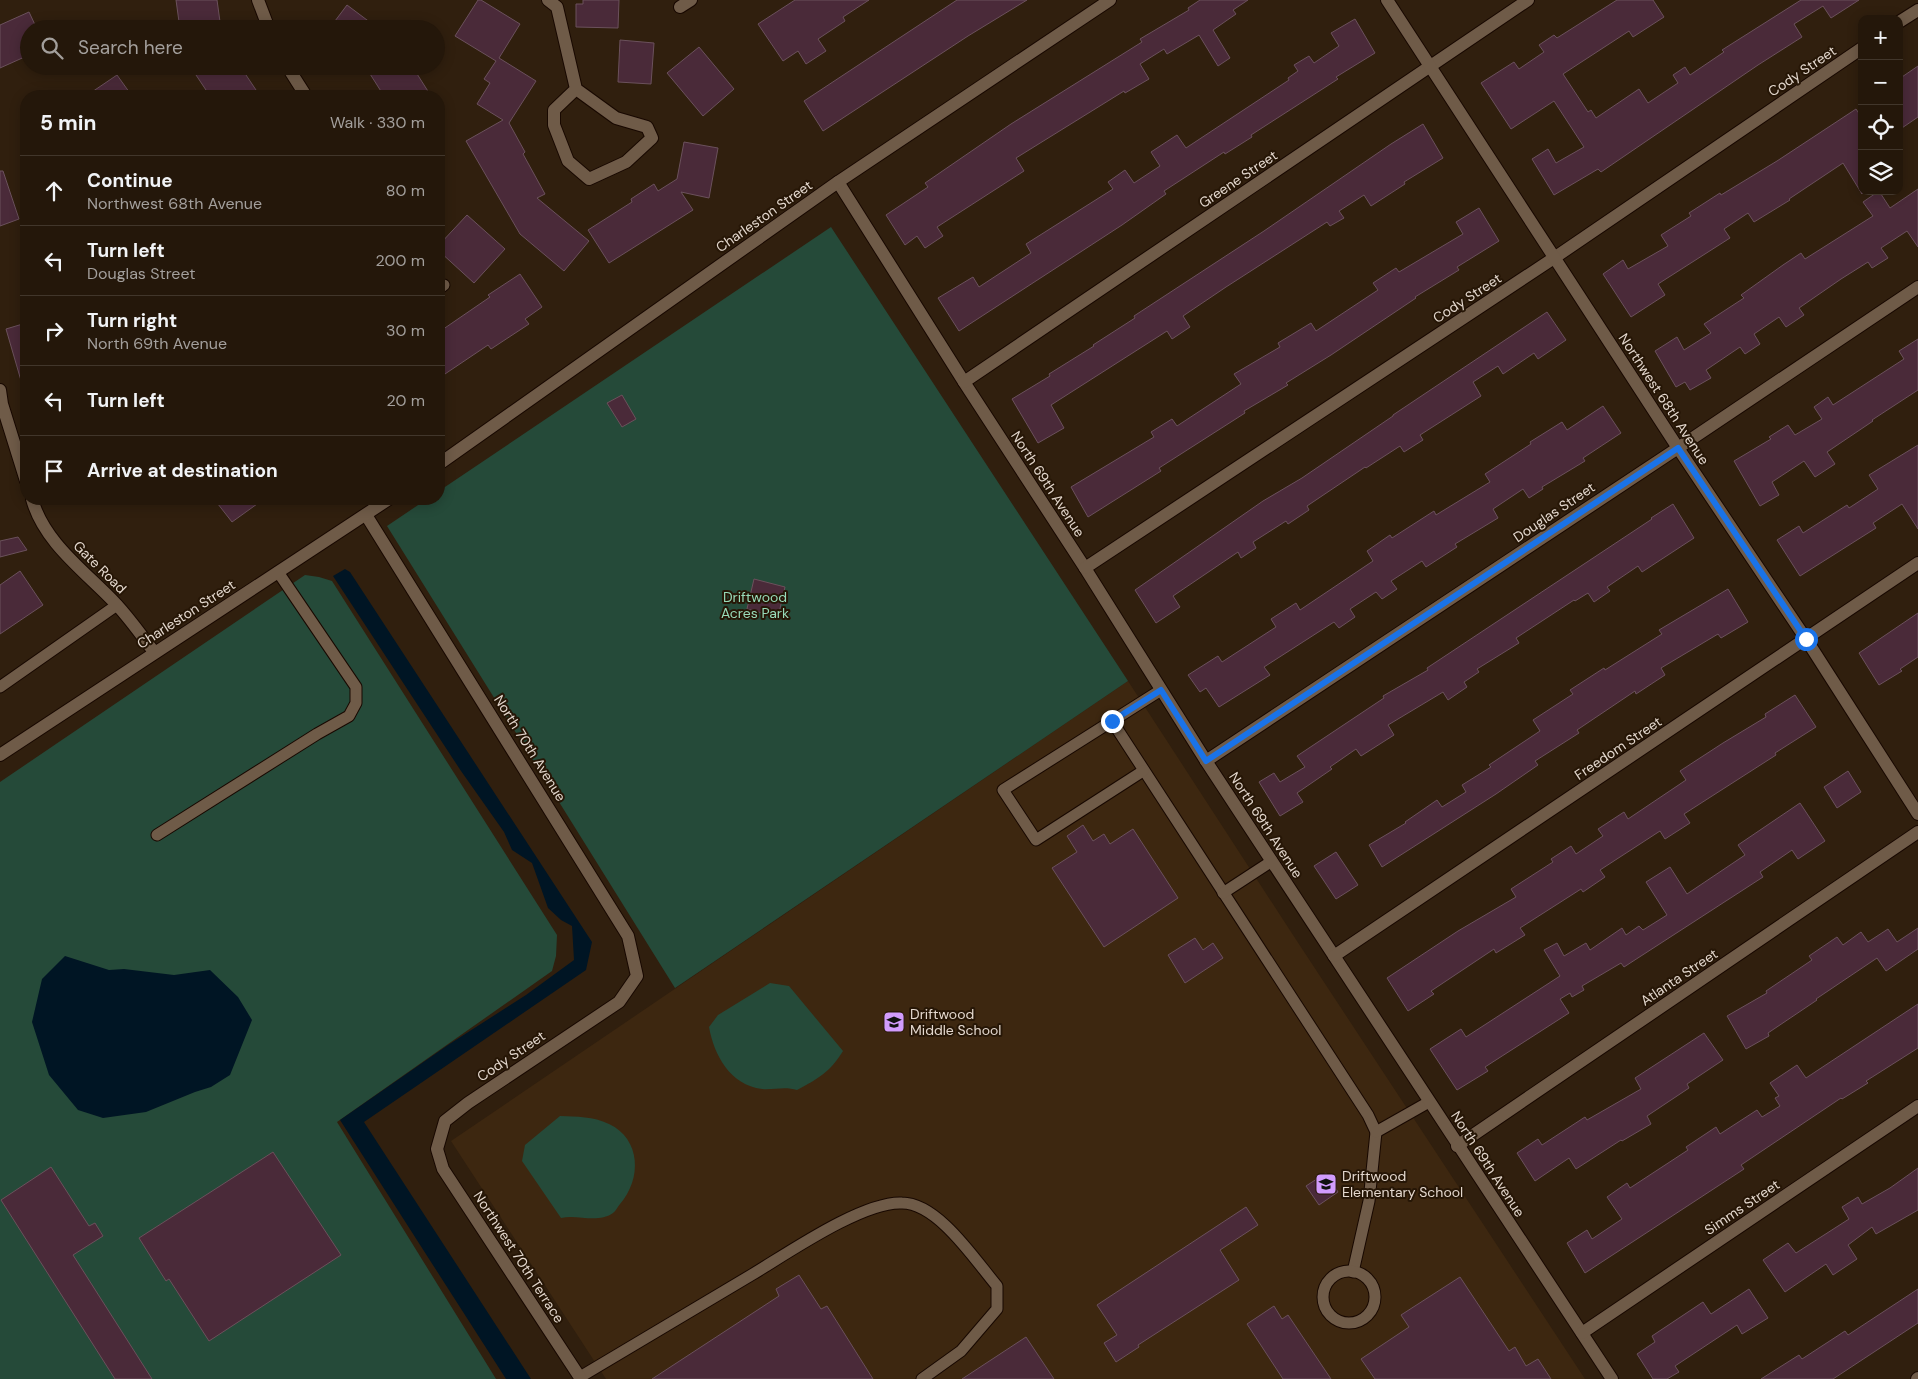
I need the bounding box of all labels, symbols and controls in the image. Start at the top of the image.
map controls [1858,15,1903,195]
button: + [1858,15,1903,60]
search box [20,20,445,75]
icon: search [38,34,66,62]
text: Search here [78,35,183,60]
street label: Cody Street [1765,42,1839,100]
button: − [1858,60,1903,105]
button: locate [1858,105,1903,150]
text: 5 min [40,109,96,137]
text: Walk · 330 m [330,112,425,133]
street label: Greene Street [1195,146,1281,212]
button: layers [1858,150,1903,195]
text: Continue [87,168,173,193]
street label: Charleston Street [712,176,816,256]
icon: ahead [40,177,68,205]
text: 80 m [386,180,425,201]
text: Northwest 68th Avenue [87,193,262,214]
text: Turn left [87,238,165,263]
icon: left [40,247,68,275]
text: 200 m [376,250,425,271]
text: Douglas Street [87,263,196,284]
street label: Cody Street [1429,269,1505,327]
text: Turn right [87,308,177,333]
icon: right [40,317,68,345]
text: 30 m [386,320,425,341]
street label: Northwest 68th Avenue [1615,330,1713,468]
text: North 69th Avenue [87,333,227,354]
icon: left [40,387,68,415]
text: Turn left [87,388,165,413]
text: 20 m [386,390,425,411]
street label: North 69th Avenue [1007,428,1089,540]
icon: arrive [40,457,68,485]
text: Arrive at destination [87,458,278,483]
street label: Douglas Street [1510,478,1598,546]
street label: Gate Road [70,537,130,597]
street label: Charleston Street [133,575,239,653]
park label: Driftwood Acres Park [721,588,789,622]
route start [1795,628,1818,651]
street label: North 70th Avenue [490,691,570,805]
route end [1101,710,1124,733]
street label: Freedom Street [1571,712,1665,784]
street label: North 69th Avenue [1225,769,1307,881]
street label: Atlanta Street [1637,945,1721,1009]
place label: Driftwood Middle School [910,1005,1001,1039]
school or university icon: Driftwood Middle School [882,1010,906,1034]
street label: Cody Street [474,1027,548,1085]
street label: North 69th Avenue [1447,1108,1529,1220]
place label: Driftwood Elementary School [1342,1167,1463,1201]
school or university icon: Driftwood Elementary School [1314,1172,1338,1196]
street label: Simms Street [1701,1175,1783,1239]
street label: Northwest 70th Terrace [470,1188,568,1326]

